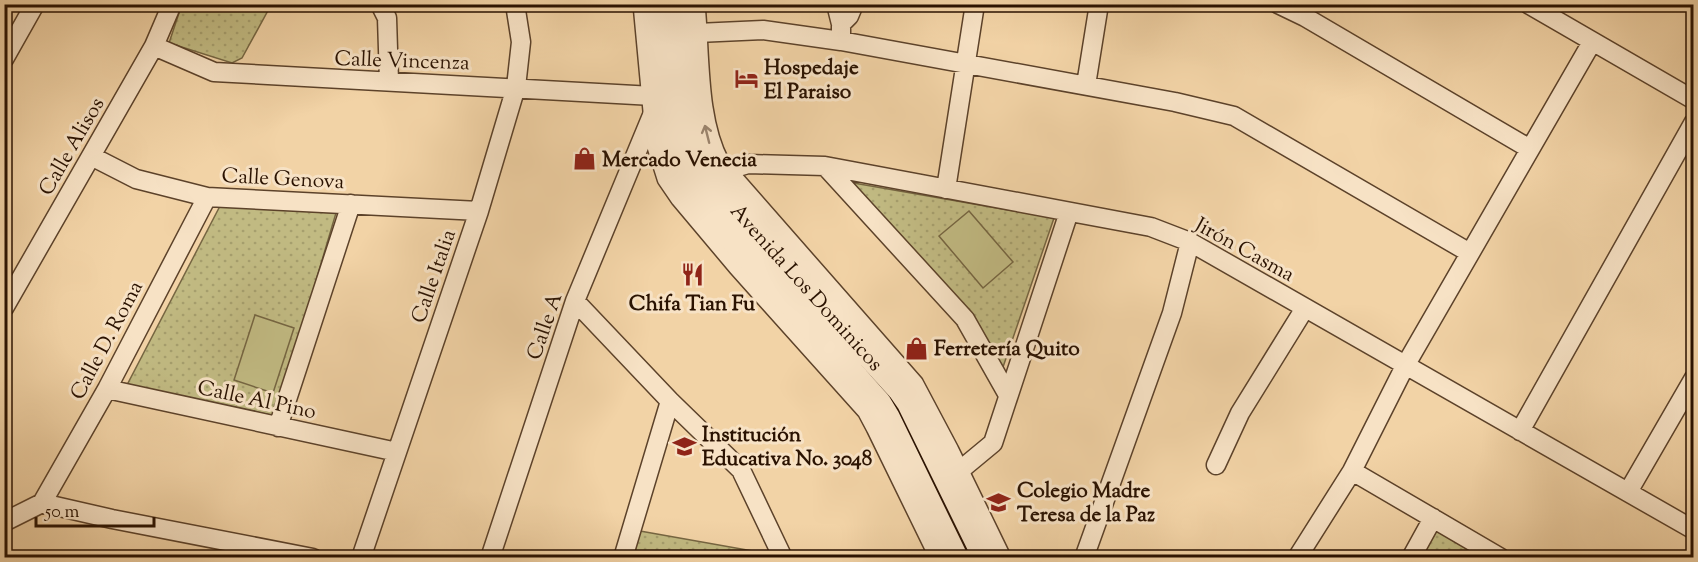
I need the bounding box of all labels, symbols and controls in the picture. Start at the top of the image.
street label: Calle Vincenza [334,45,470,79]
place label: Hospedaje El Paraiso [764,54,859,108]
hotel icon: Hospedaje El Paraiso [733,66,759,92]
street label: Calle Alisos [33,92,113,202]
one-way arrow [700,124,712,143]
shop icon: Mercado Venecia [571,146,597,172]
place label: Mercado Venecia [602,146,757,176]
street label: Calle Genova [221,162,345,198]
street label: Avenida Los Dominicos [722,198,889,379]
street label: Jirón Casma [1188,211,1300,291]
street label: Calle Italia [405,225,465,328]
restaurant icon: Chifa Tian Fu [679,262,705,288]
street label: Calle D. Roma [64,276,152,406]
street label: Calle A [520,289,571,364]
place label: Chifa Tian Fu [629,290,756,320]
shop icon: Ferretería Quito [903,335,929,361]
place label: Ferretería Quito [934,335,1080,365]
street label: Calle Al Pino [194,374,319,428]
place label: Institución Educativa No. 3048 [702,421,873,475]
school or university icon: Institución Educativa No. 3048 [671,433,697,459]
place label: Colegio Madre Teresa de la Paz [1017,477,1155,531]
school or university icon: Colegio Madre Teresa de la Paz [986,489,1012,515]
scale bar [36,490,154,528]
text: 50 m [44,500,80,526]

